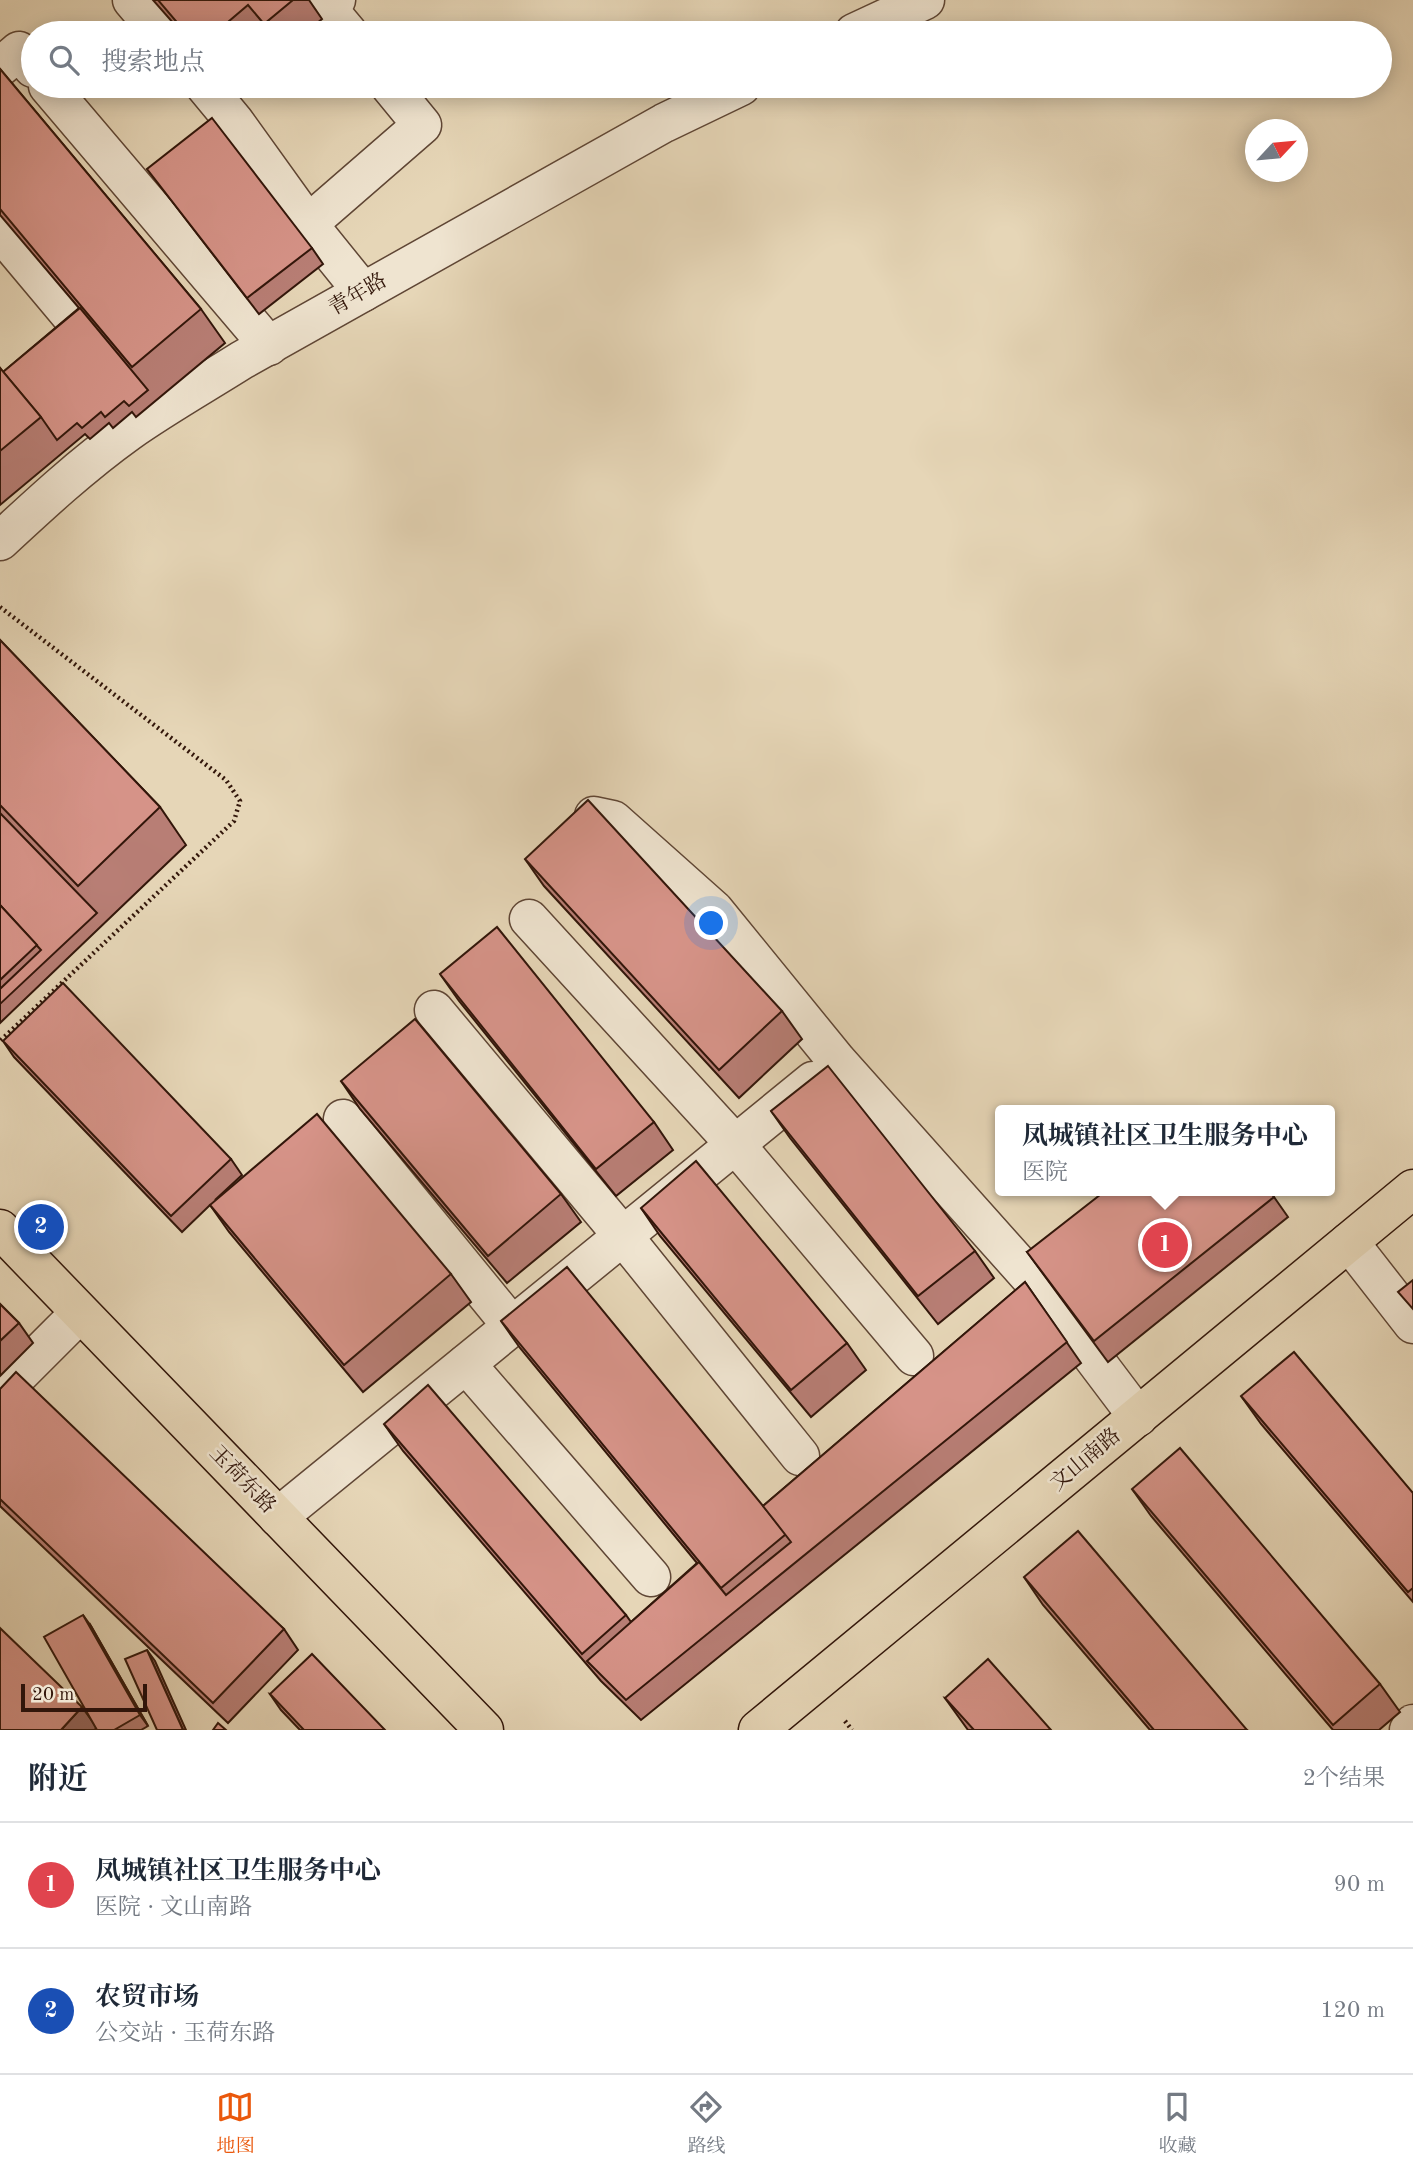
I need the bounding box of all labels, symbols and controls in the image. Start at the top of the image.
search box [21,21,1392,98]
icon: search [45,41,83,79]
text: 搜索地点 [101,50,205,76]
north arrow [1245,119,1308,182]
street label: 青年路 [324,268,391,320]
your location [694,906,728,940]
popup [995,1105,1335,1196]
text: 凤城镇社区卫生服务中心 [1022,1124,1308,1150]
text: 医院 [1022,1161,1068,1184]
pin: 2 [18,1201,64,1253]
pin: 1 [1142,1219,1188,1271]
street label: 文山南路 [1046,1423,1125,1495]
street label: 玉荷东路 [205,1441,280,1518]
scale bar [21,1681,147,1713]
text: 20 m [32,1686,74,1705]
text: 附近 [28,1765,88,1795]
text: 2个结果 [1303,1767,1385,1790]
text: 凤城镇社区卫生服务中心 [95,1859,381,1885]
text: 1 [44,1873,58,1896]
text: 90 m [1334,1873,1385,1896]
text: 医院 · 文山南路 [95,1896,252,1919]
text: 农贸市场 [95,1985,199,2011]
text: 2 [44,1999,58,2022]
text: 120 m [1320,1999,1385,2022]
text: 公交站 · 玉荷东路 [95,2022,275,2045]
tab: 地图 [216,2088,255,2159]
tab: 路线 [687,2088,726,2159]
tab: 收藏 [1158,2088,1197,2159]

